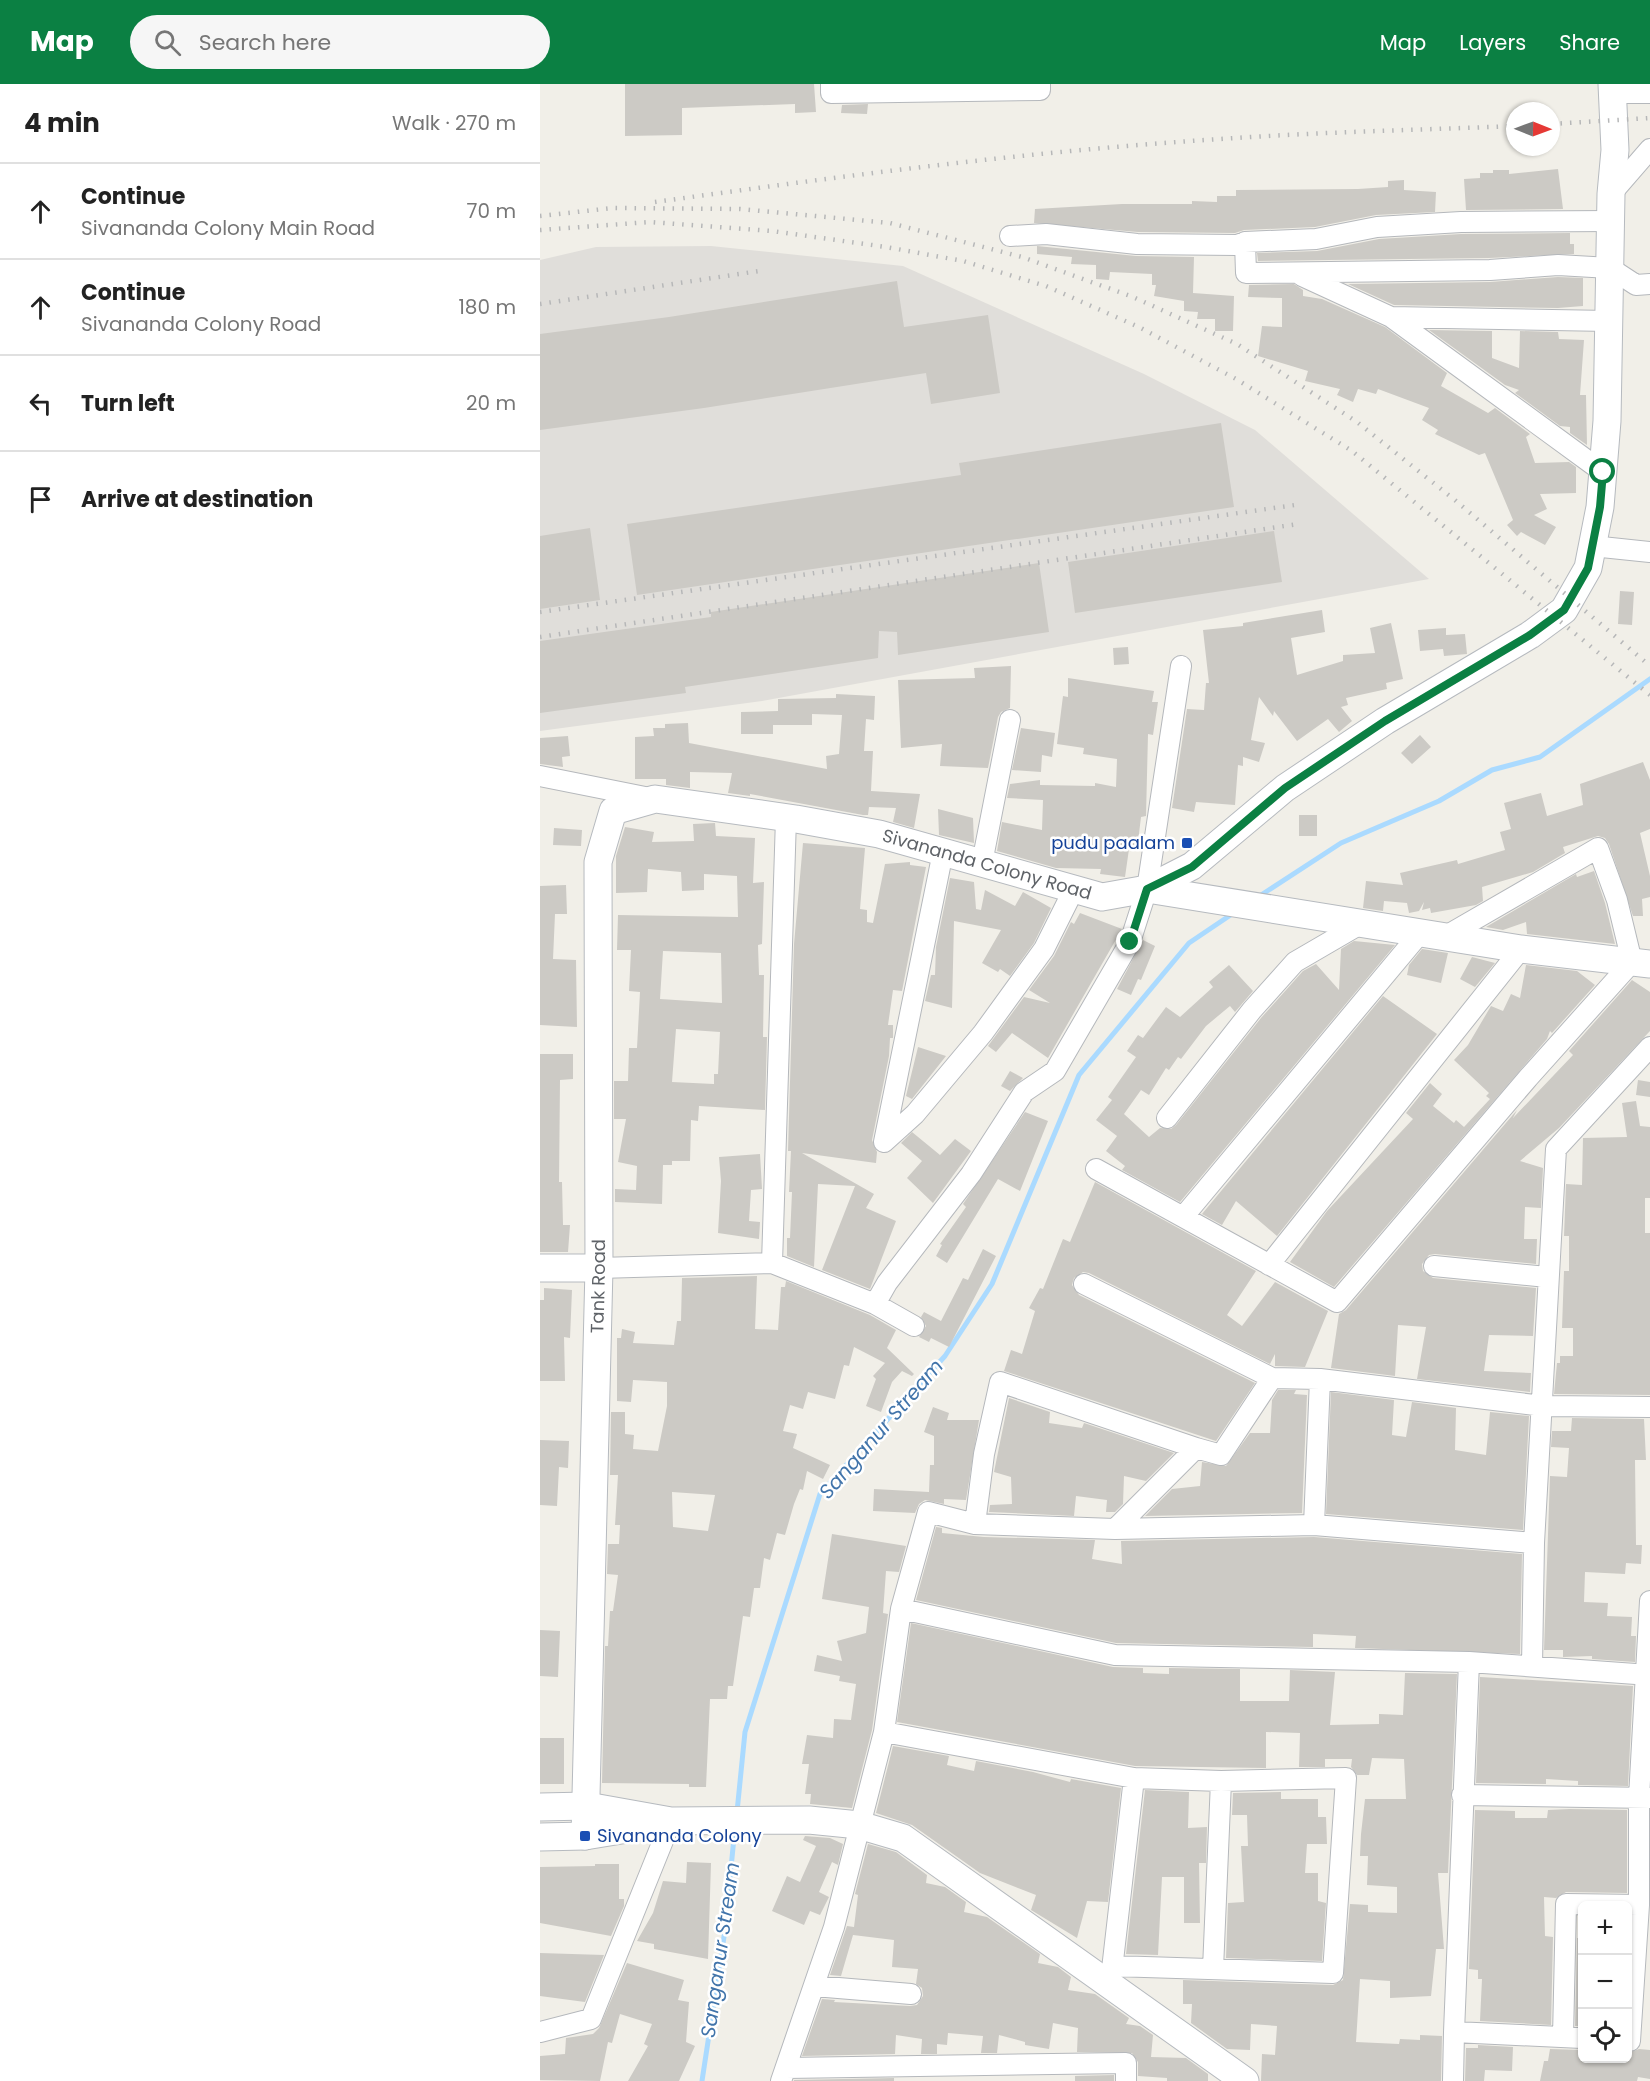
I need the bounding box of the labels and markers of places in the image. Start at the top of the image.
place label: pudu paalam [1051,830,1175,855]
marker: pudu paalam [1180,836,1194,850]
place label: Sivananda Colony [597,1823,762,1848]
marker: Sivananda Colony [578,1829,592,1843]

